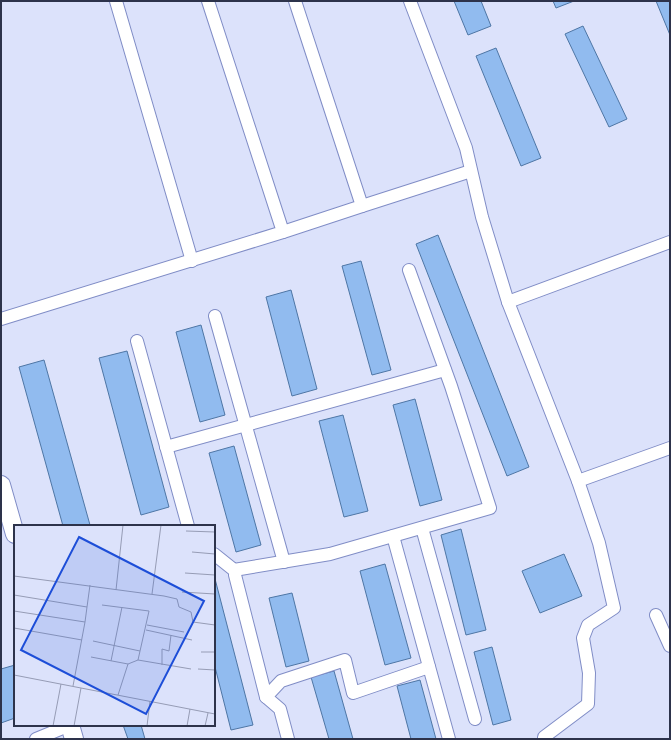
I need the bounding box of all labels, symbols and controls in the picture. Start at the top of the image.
inset map [14,525,215,726]

